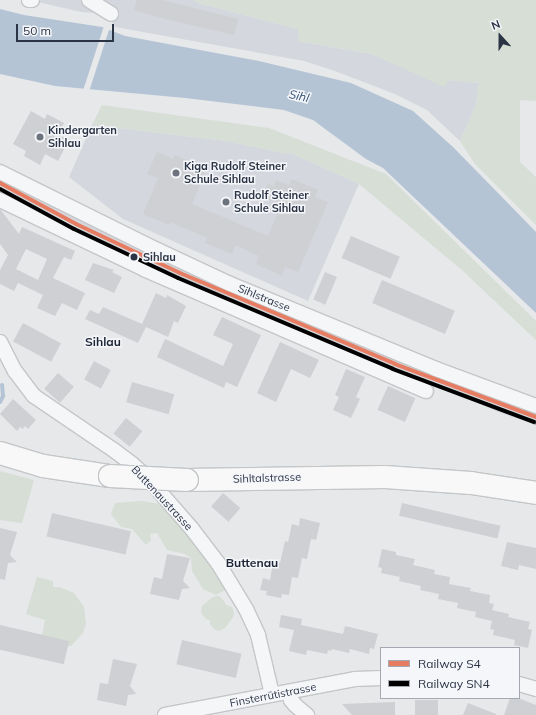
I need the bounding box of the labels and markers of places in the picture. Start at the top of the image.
place label: Kindergarten Sihlau [48,124,117,150]
marker: Kindergarten Sihlau [35,132,45,142]
place label: Kiga Rudolf Steiner Schule Sihlau [184,160,285,186]
marker: Kiga Rudolf Steiner Schule Sihlau [171,168,181,178]
place label: Rudolf Steiner Schule Sihlau [234,189,309,215]
marker: Rudolf Steiner Schule Sihlau [221,197,231,207]
place label: Sihlau [143,250,176,264]
marker: Sihlau [128,251,140,263]

